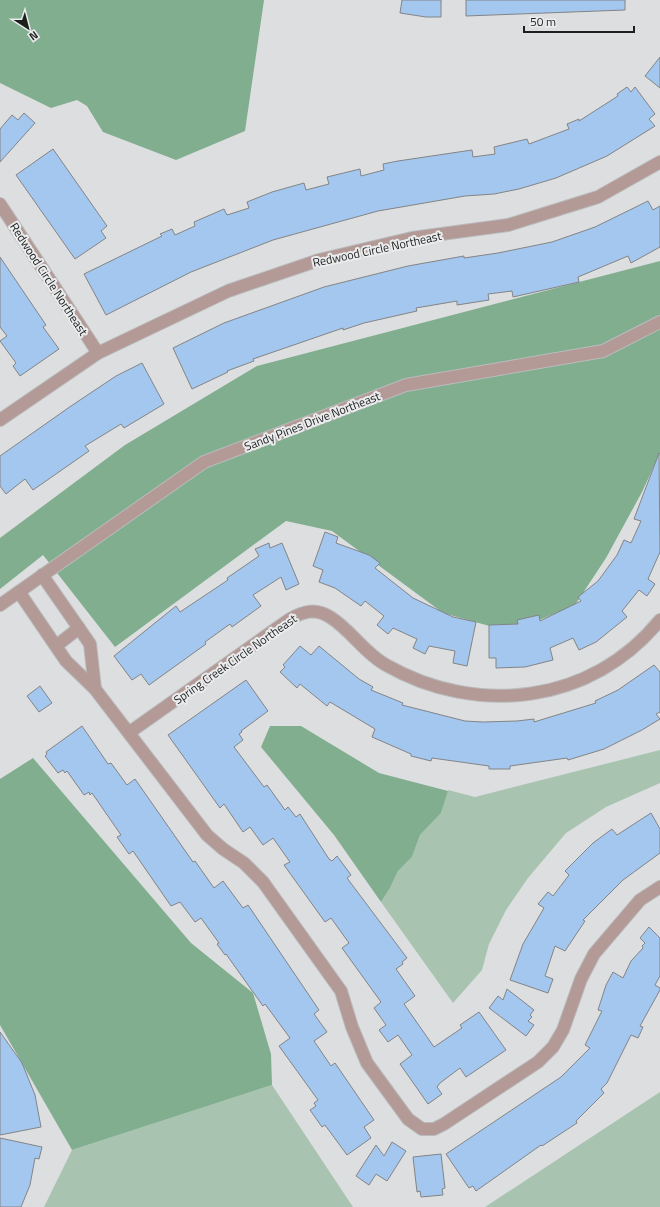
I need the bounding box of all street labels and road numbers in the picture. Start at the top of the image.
street label: Redwood Circle Northeast [5,219,93,340]
street label: Redwood Circle Northeast [311,226,444,272]
street label: Sandy Pines Drive Northeast [241,386,383,456]
street label: Spring Creek Circle Northeast [169,609,301,709]

